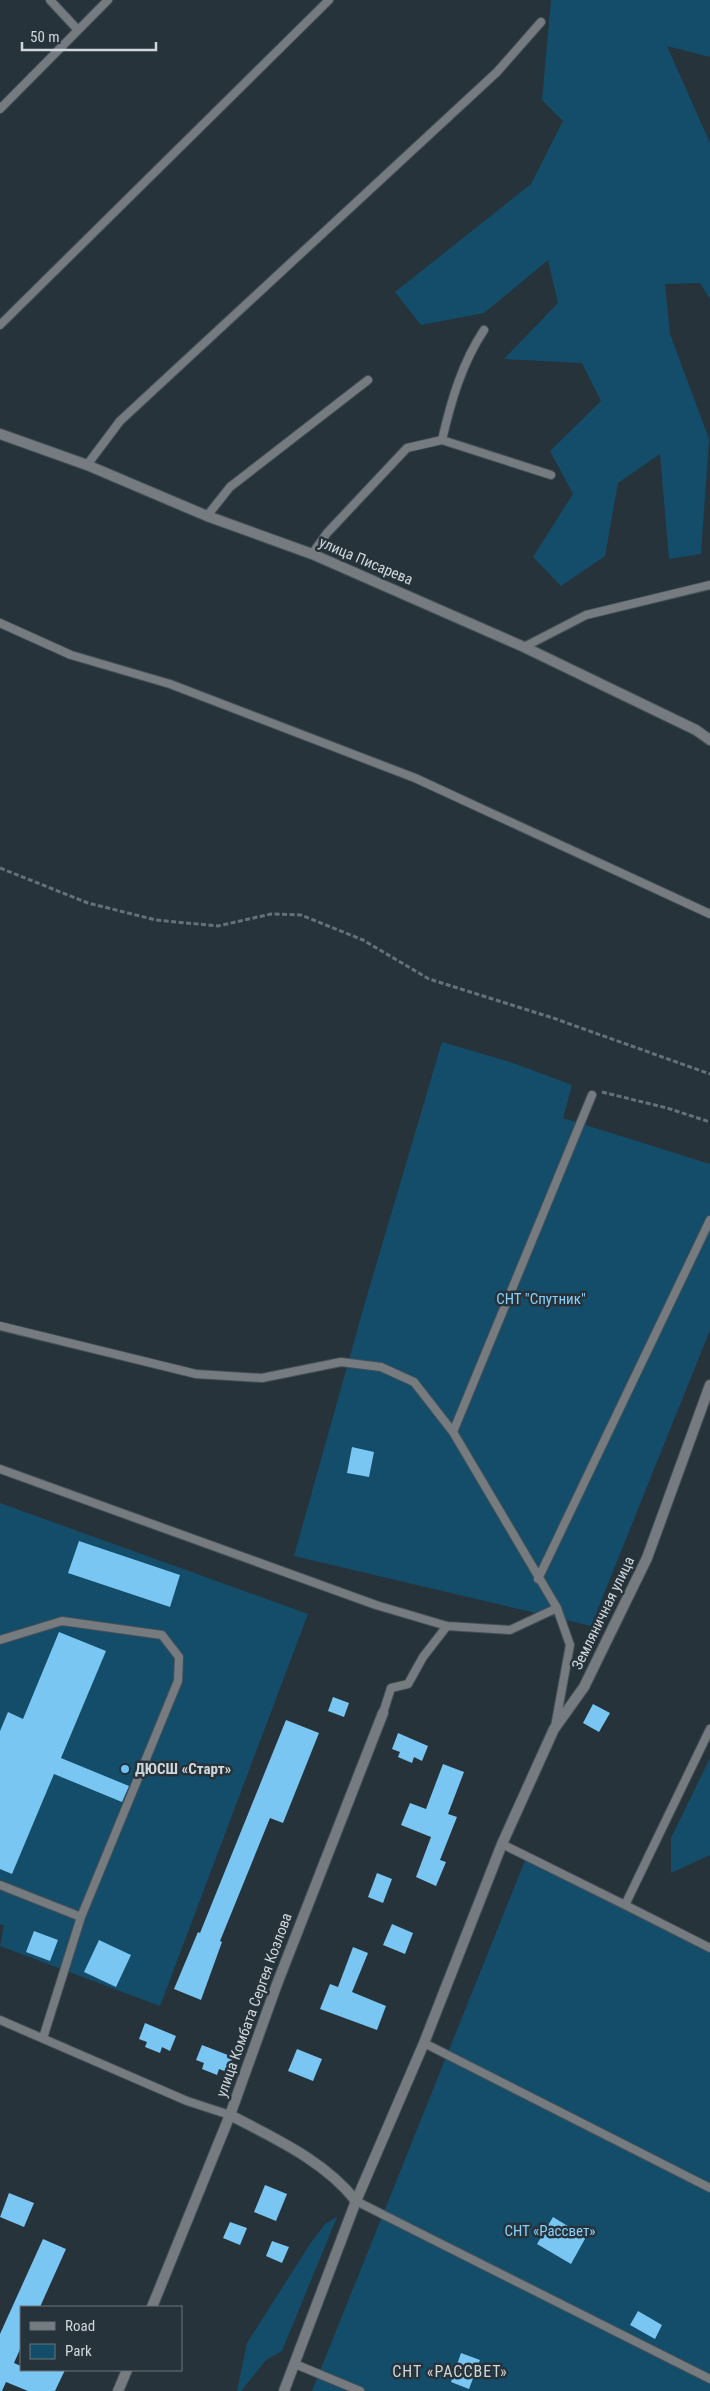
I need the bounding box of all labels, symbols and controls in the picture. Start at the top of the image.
scale bar [22,20,156,52]
text: 50 m [30,28,60,46]
street label: улица Писарева [316,533,416,589]
park label: СНТ "Спутник" [496,1290,586,1308]
street label: Земляничная улица [568,1553,638,1673]
place label: ДЮСШ «Старт» [135,1760,231,1778]
marker: ДЮСШ «Старт» [119,1763,131,1775]
street label: улица Комбата Сергея Козлова [212,1910,296,2100]
park label: СНТ «Рассвет» [504,2222,596,2240]
legend [20,2306,182,2371]
text: Road [65,2317,95,2335]
text: Park [65,2342,92,2360]
district label: СНТ «РАССВЕТ» [392,2362,508,2381]

